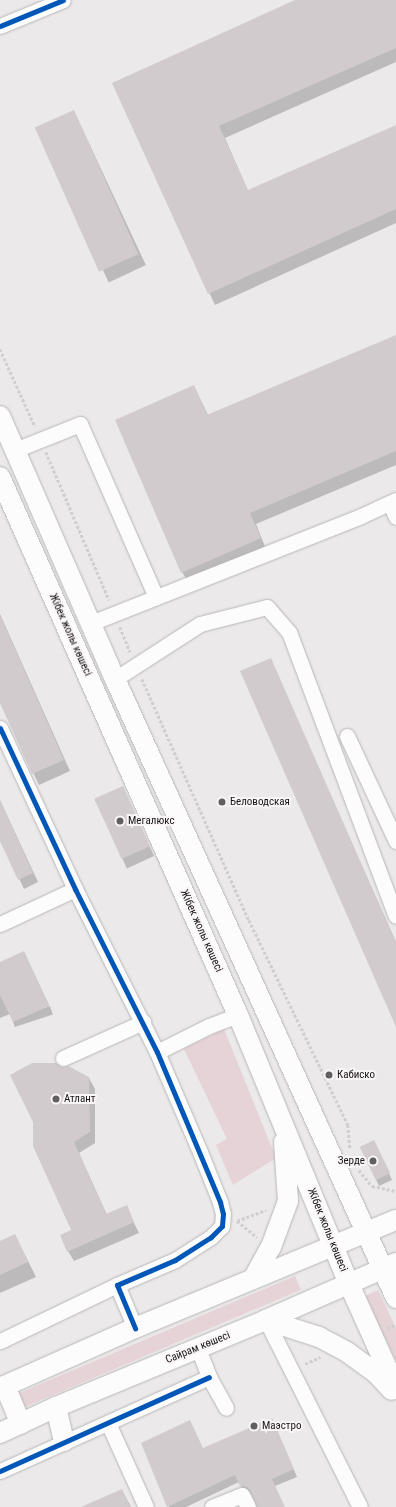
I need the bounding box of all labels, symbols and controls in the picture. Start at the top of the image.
street label: Жібек жолы көшесі [46,592,94,678]
place label: Беловодская [230,795,290,809]
marker: Беловодская [217,797,227,807]
place label: Мегалюкс [128,814,174,828]
marker: Мегалюкс [115,816,125,826]
street label: Жібек жолы көшесі [177,888,225,974]
place label: Кабиско [337,1068,375,1082]
marker: Кабиско [324,1070,334,1080]
place label: Атлант [64,1092,95,1106]
marker: Атлант [51,1094,61,1104]
place label: Зерде [338,1154,365,1168]
marker: Зерде [368,1156,378,1166]
street label: Жібек жолы көшесі [304,1186,350,1274]
street label: Сайрам көшесі [164,1329,232,1367]
place label: Маэстро [262,1419,301,1433]
marker: Маэстро [249,1421,259,1431]

